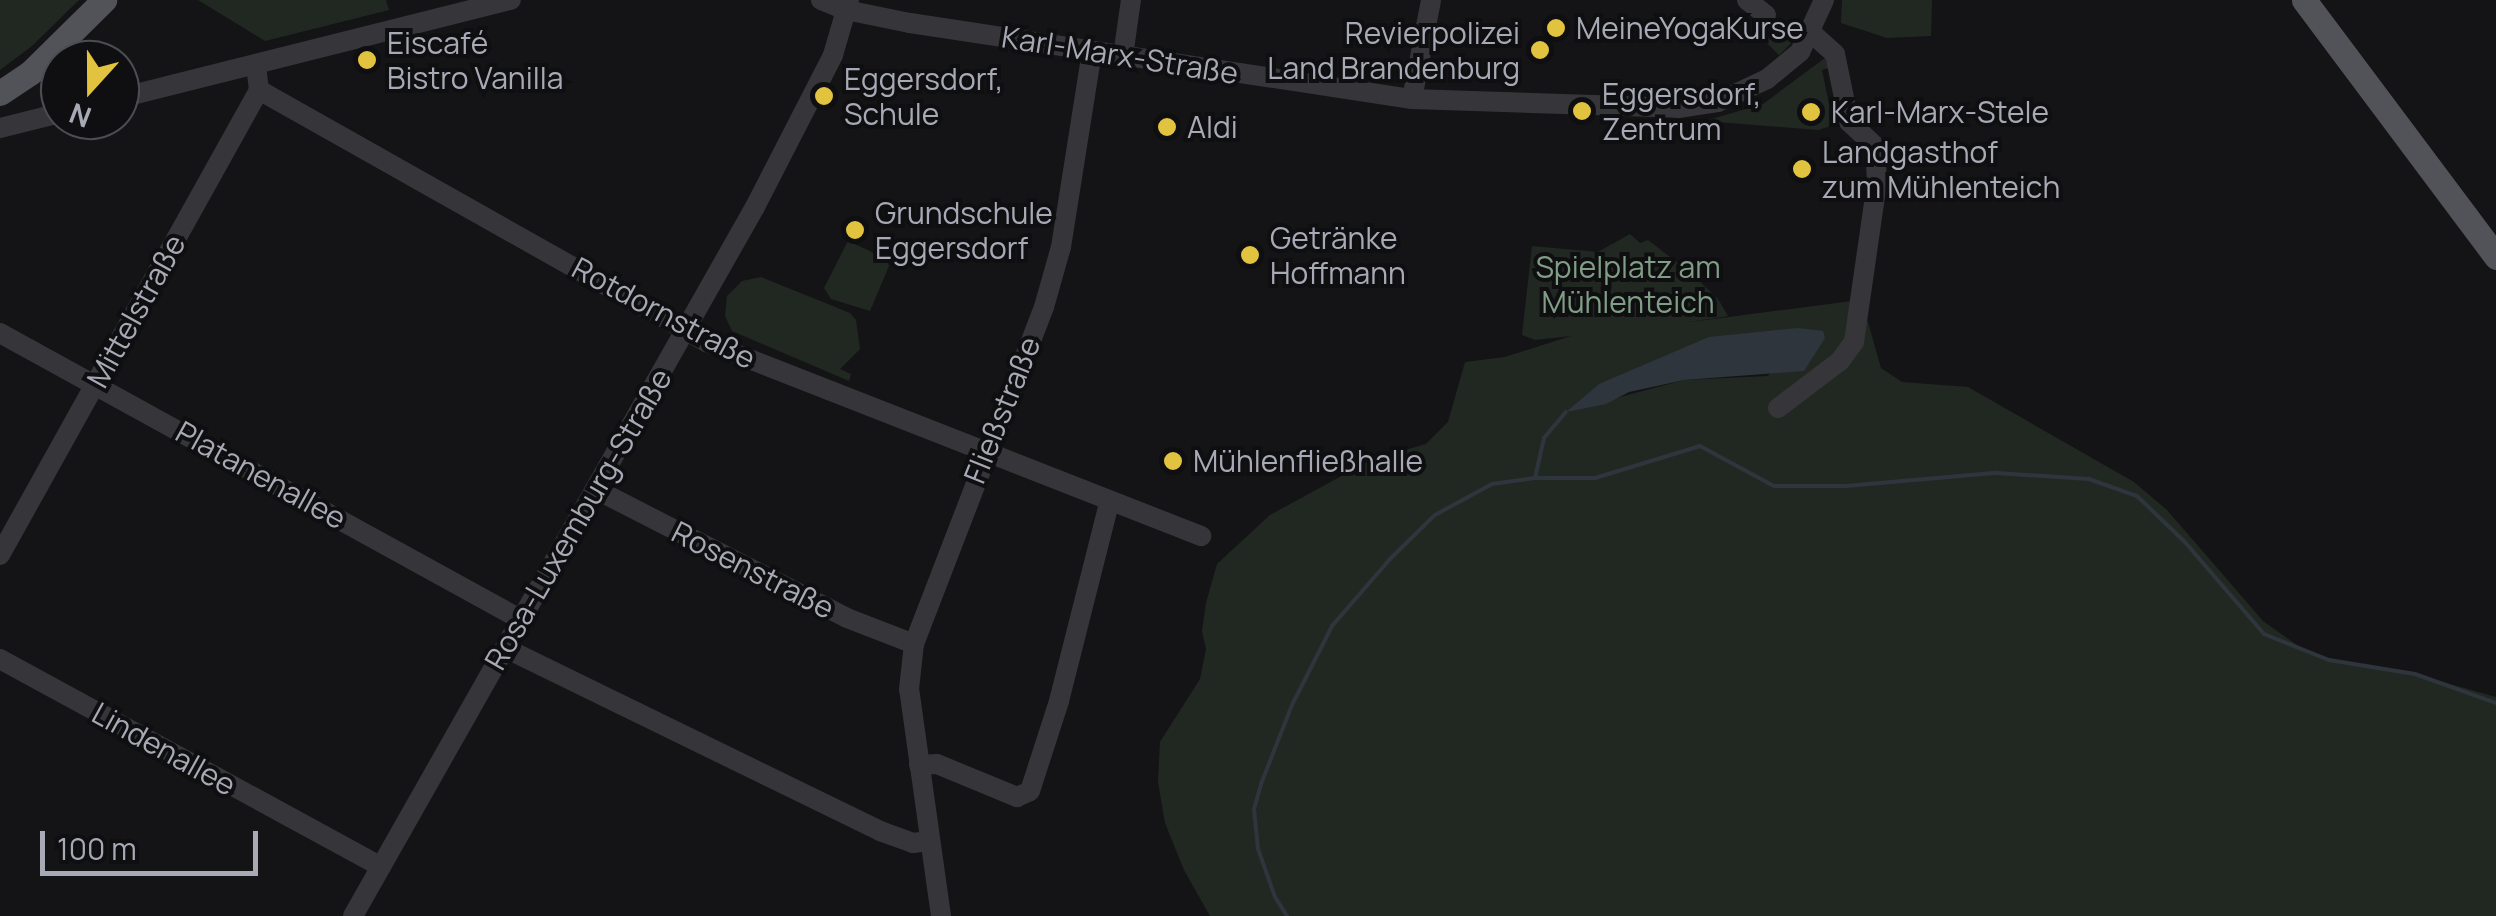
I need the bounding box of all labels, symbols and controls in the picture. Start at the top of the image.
place label: MeineYogaKurse [1576,10,1804,46]
place label: Revierpolizei Land Brandenburg [1267,15,1520,86]
marker: MeineYogaKurse [1545,17,1567,39]
street label: Karl-Marx-Straße [999,19,1241,91]
place label: Eiscafé Bistro Vanilla [387,25,563,96]
marker: Revierpolizei Land Brandenburg [1529,39,1551,61]
north arrow [40,40,140,140]
marker: Eiscafé Bistro Vanilla [356,49,378,71]
place label: Eggersdorf, Schule [844,61,1004,132]
place label: Eggersdorf, Zentrum [1602,76,1762,146]
marker: Eggersdorf, Schule [813,85,835,107]
place label: Karl-Marx-Stele [1831,94,2049,130]
text: N [64,95,96,137]
marker: Eggersdorf, Zentrum [1571,100,1593,122]
marker: Karl-Marx-Stele [1800,101,1822,123]
place label: Aldi [1187,109,1238,145]
marker: Aldi [1156,116,1178,138]
place label: Landgasthof zum Mühlenteich [1822,134,2060,204]
marker: Landgasthof zum Mühlenteich [1791,158,1813,180]
place label: Grundschule Eggersdorf [875,195,1053,266]
marker: Grundschule Eggersdorf [844,219,866,241]
place label: Getränke Hoffmann [1270,220,1406,290]
street label: Mittelstraße [79,228,193,394]
marker: Getränke Hoffmann [1239,244,1261,266]
park label: Spielplatz am Mühlenteich [1535,249,1721,320]
street label: Rotdornstraße [566,250,762,376]
street label: Fließstraße [956,332,1048,488]
street label: Rosa-Luxemburg-Straße [477,362,679,676]
street label: Platanenallee [170,413,352,537]
place label: Mühlenfließhalle [1193,443,1423,479]
marker: Mühlenfließhalle [1162,450,1184,472]
street label: Rosenstraße [666,514,840,626]
street label: Lindenallee [86,695,242,803]
scale bar [45,811,262,873]
text: 100 m [57,828,137,869]

